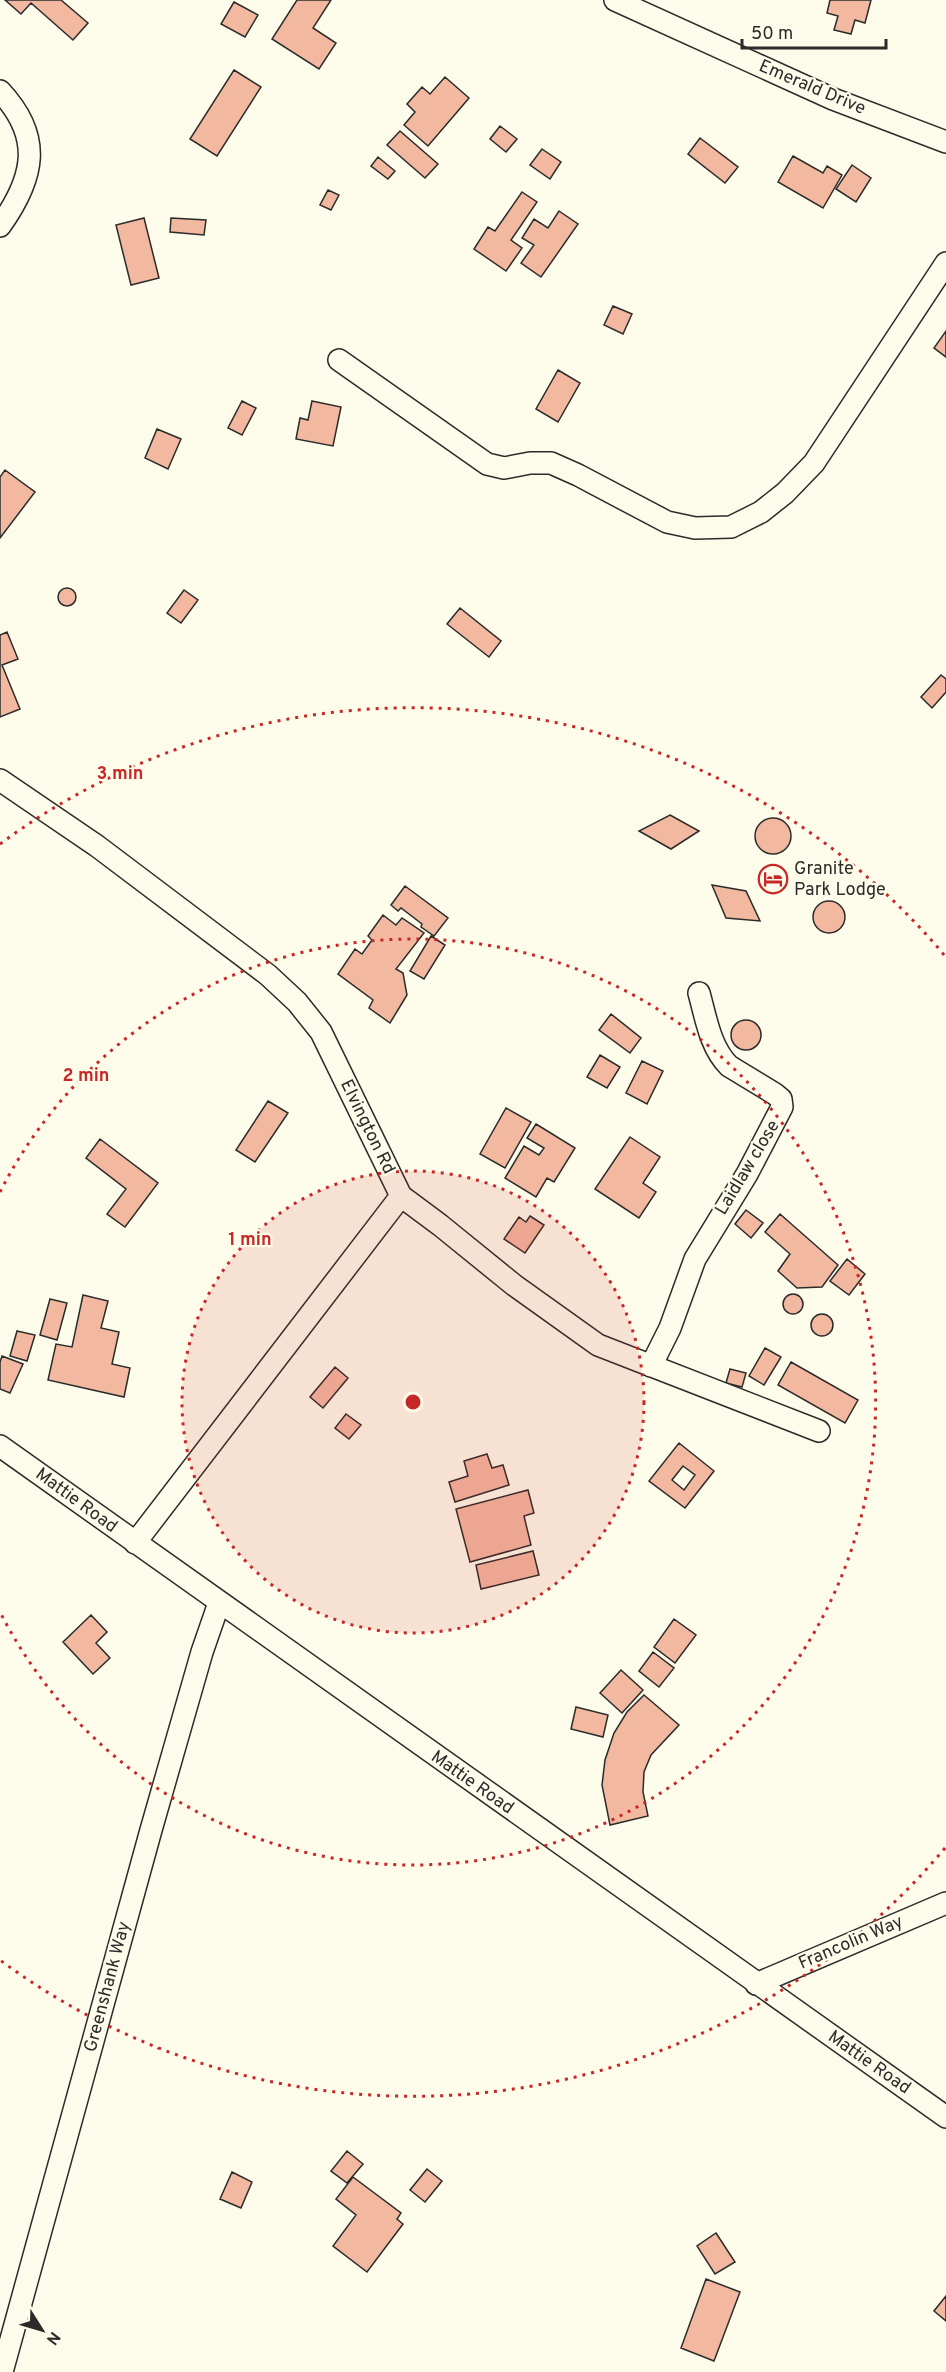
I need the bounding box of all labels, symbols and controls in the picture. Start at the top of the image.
scale bar [742,12,886,50]
text: 50 m [751,23,793,46]
street label: Emerald Drive [755,55,869,121]
text: 3 min [97,763,143,786]
place label: Granite Park Lodge [794,858,886,902]
hotel icon: Granite Park Lodge [757,863,789,895]
text: 2 min [62,1065,110,1088]
street label: Elvington Rd [334,1076,400,1178]
street label: Laidlaw close [711,1116,785,1220]
text: 1 min [228,1229,272,1252]
centre of rings [403,1392,423,1412]
street label: Mattie Road [30,1463,122,1539]
street label: Mattie Road [426,1746,518,1820]
street label: Francolin Way [795,1911,907,1975]
street label: Greenshank Way [79,1919,137,2055]
street label: Mattie Road [823,2026,915,2100]
north arrow [12,2300,72,2360]
text: N [41,2327,64,2348]

